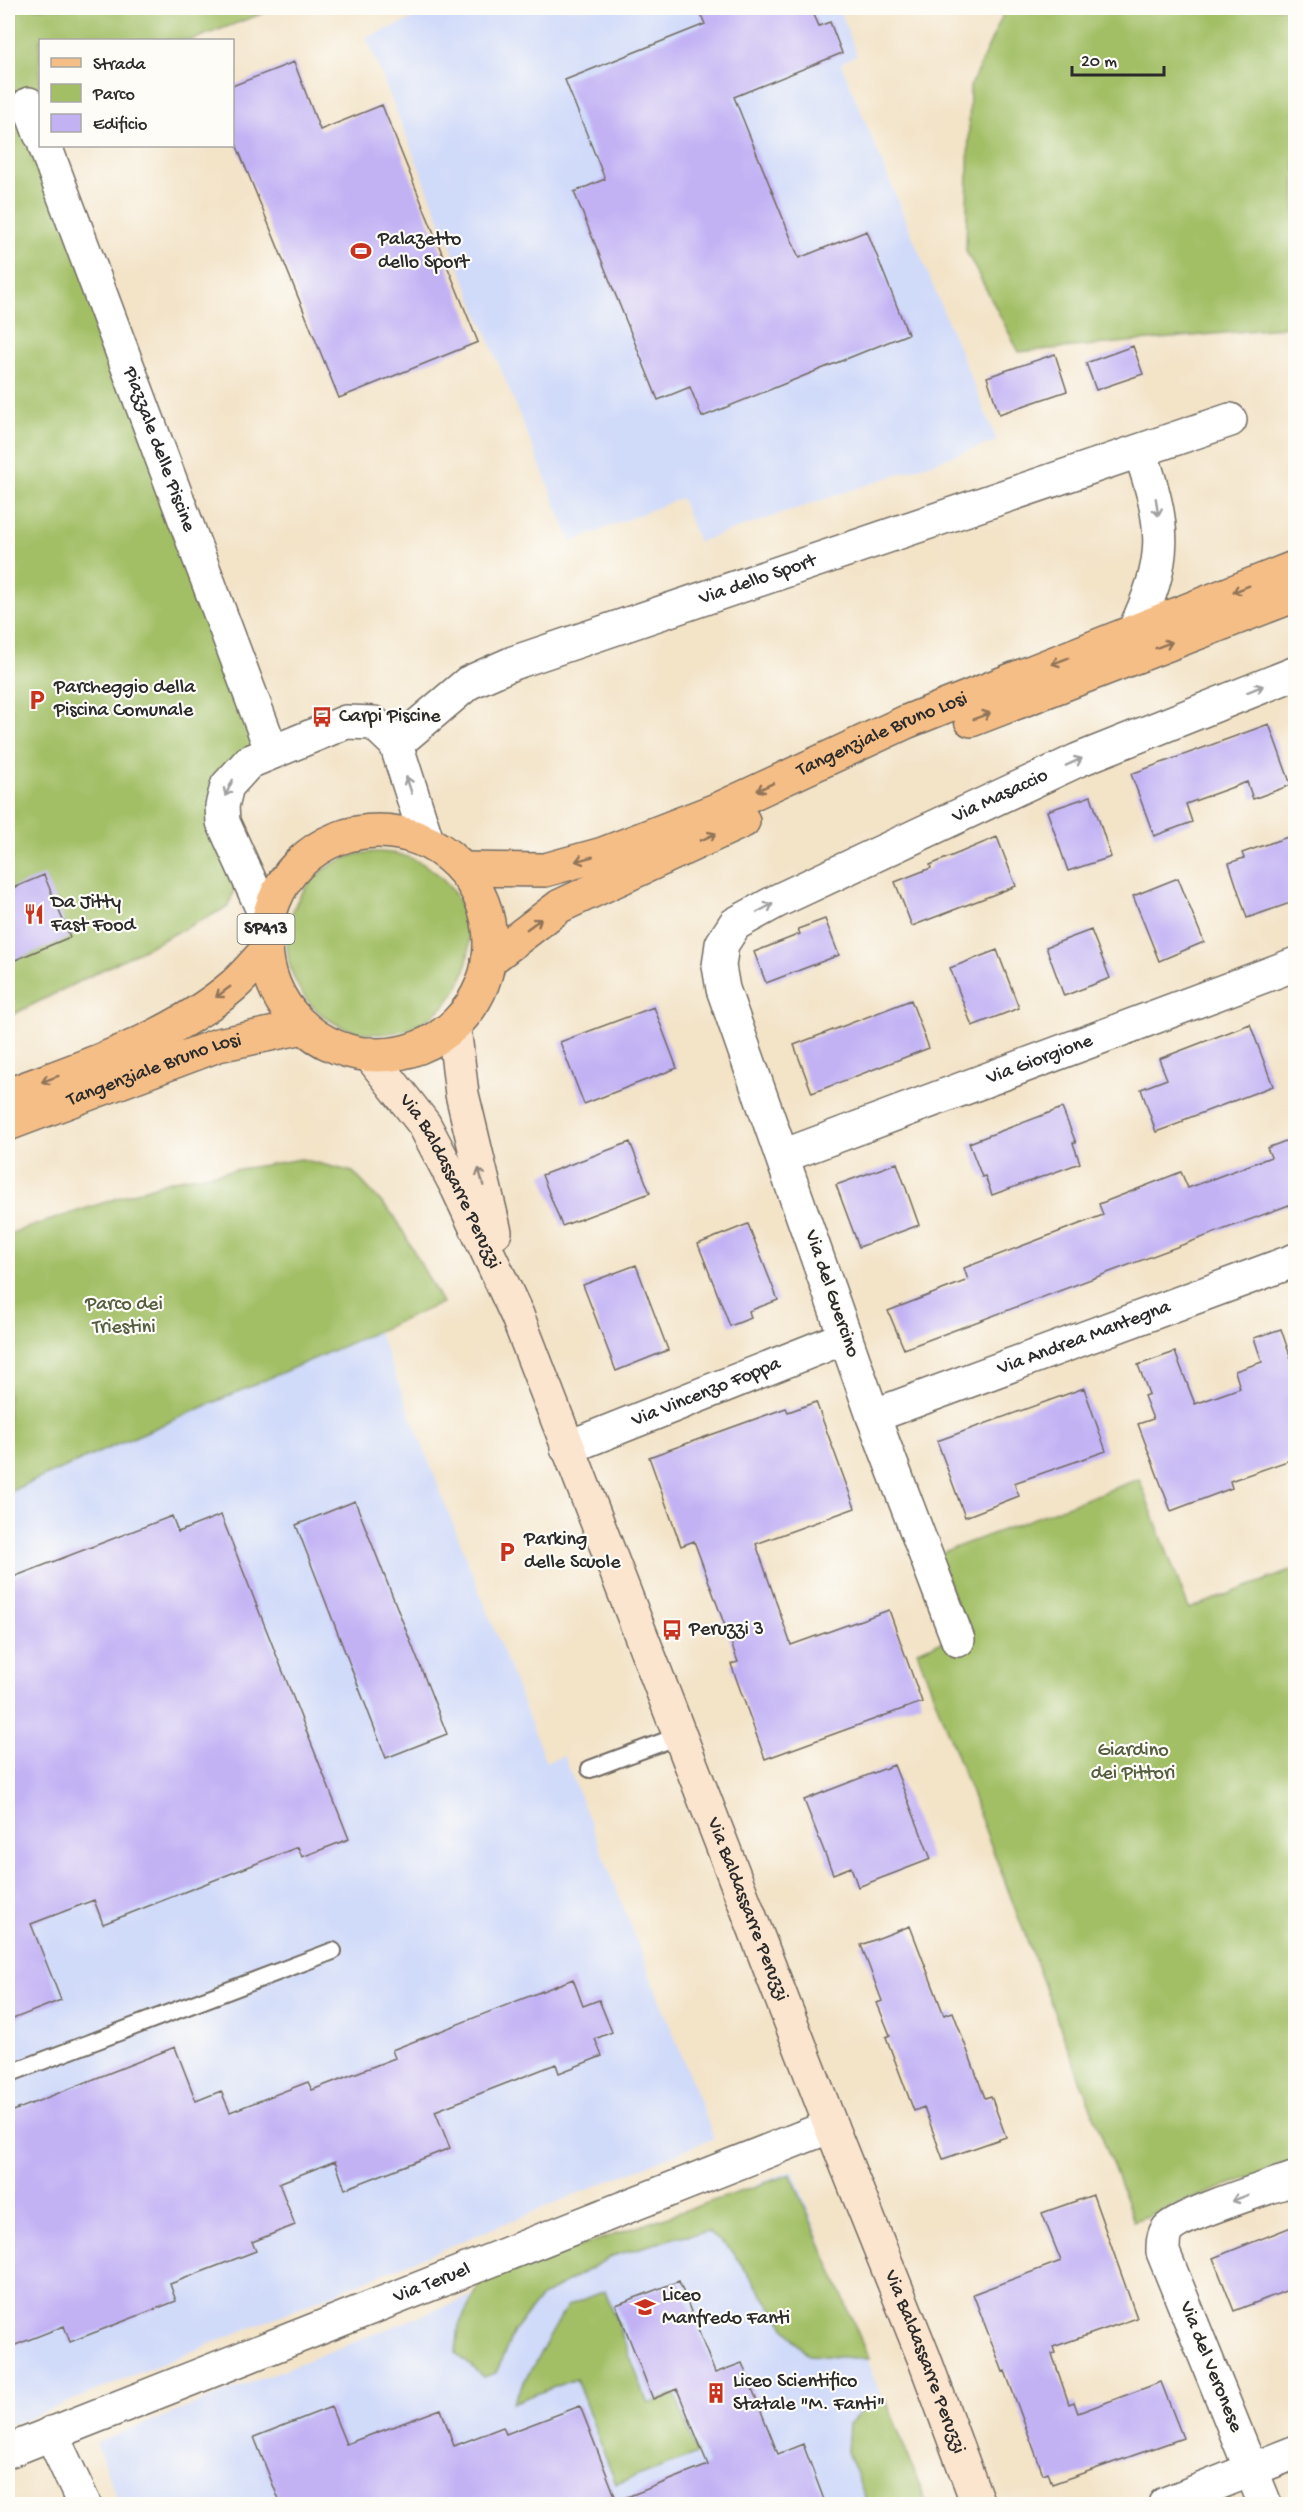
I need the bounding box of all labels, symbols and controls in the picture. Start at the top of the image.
legend [39,39,234,147]
scale bar [1072,39,1164,77]
text: 20 m [1081,52,1117,73]
text: Strada [93,55,147,76]
text: Parco [92,85,135,106]
text: Edificio [93,115,147,136]
place label: Palazetto dello Sport [377,229,471,275]
sports icon: Palazetto dello Sport [349,239,373,263]
street label: Piazzale delle Piscine [117,363,200,536]
one-way arrow [1151,496,1162,516]
street label: Via dello Sport [695,549,821,611]
one-way arrow [1232,584,1251,595]
one-way arrow [1154,639,1173,650]
one-way arrow [1051,656,1070,667]
place label: Parcheggio della Piscina Comunale [53,677,196,723]
one-way arrow [1245,683,1264,694]
street label: Tangenziale Bruno Losi [792,687,971,783]
parking icon: Parcheggio della Piscina Comunale [25,688,49,712]
bus stop icon: Carpi Piscine [310,705,334,729]
place label: Carpi Piscine [339,706,441,729]
one-way arrow [972,710,991,721]
one-way arrow [1065,756,1083,767]
street label: Via Masaccio [948,764,1052,829]
one-way arrow [403,776,414,795]
one-way arrow [223,778,235,796]
one-way arrow [757,782,775,794]
one-way arrow [699,831,717,843]
one-way arrow [575,854,594,866]
place label: Da Jitty Fast Food [49,892,138,938]
restaurant icon: Da Jitty Fast Food [22,902,46,926]
one-way arrow [756,902,773,914]
road number: SP413 [238,914,294,944]
one-way arrow [526,918,542,931]
one-way arrow [216,986,232,999]
street label: Tangenziale Bruno Losi [63,1029,244,1113]
street label: Via Giorgione [982,1029,1097,1091]
one-way arrow [41,1075,60,1086]
street label: Via Baldassarre Peruzzi [393,1089,505,1273]
one-way arrow [474,1168,486,1187]
street label: Via del Guercino [798,1226,864,1361]
park label: Parco dei Triestini [84,1294,163,1340]
street label: Via Andrea Mantegna [993,1295,1175,1381]
street label: Via Vincenzo Foppa [628,1352,785,1433]
place label: Parking delle Scuole [523,1529,621,1575]
parking icon: Parking delle Scuole [495,1540,519,1564]
bus stop icon: Peruzzi 3 [660,1618,684,1642]
place label: Peruzzi 3 [688,1619,764,1642]
park label: Giardino dei Pittori [1091,1740,1175,1786]
street label: Via Baldassarre Peruzzi [701,1814,793,2005]
one-way arrow [1232,2193,1250,2204]
street label: Via Teruel [390,2258,474,2309]
street label: Via Baldassarre Peruzzi [878,2266,970,2457]
place label: Liceo Manfredo Fanti [662,2285,790,2331]
school or university icon: Liceo Manfredo Fanti [633,2295,657,2319]
street label: Via del Veronese [1173,2297,1247,2436]
place label: Liceo Scientifico Statale "M. Fanti" [733,2371,885,2417]
building icon: Liceo Scientifico Statale "M. Fanti" [704,2381,728,2405]

